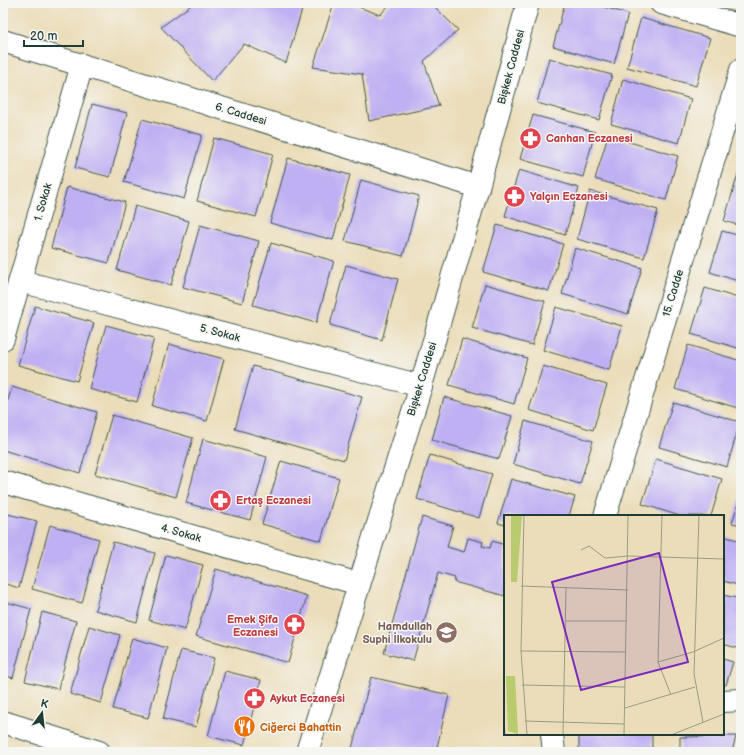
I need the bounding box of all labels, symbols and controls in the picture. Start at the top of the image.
scale bar [24,22,83,48]
street label: Bişkek Caddesi [495,28,527,106]
text: 20 m [30,29,57,44]
street label: 6. Caddesi [214,100,268,128]
pharmacy icon: Canhan Eczanesi [518,125,544,151]
place label: Canhan Eczanesi [546,132,633,145]
street label: 1. Sokak [31,181,55,222]
pharmacy icon: Yalçın Eczanesi [502,183,528,209]
place label: Yalçın Eczanesi [530,190,608,203]
street label: 15. Cadde [660,267,686,318]
street label: 5. Sokak [199,321,242,345]
street label: Bişkek Caddesi [405,340,439,418]
pharmacy icon: Ertaş Eczanesi [207,487,233,513]
place label: Ertaş Eczanesi [236,494,311,507]
inset map [504,515,724,735]
street label: 4. Sokak [159,521,203,545]
pharmacy icon: Emek Şifa Eczanesi [281,612,307,638]
place label: Emek Şifa Eczanesi [227,613,278,639]
school or university icon: Hamdullah Suphi İlkokulu [434,619,460,645]
place label: Hamdullah Suphi İlkokulu [363,620,432,646]
pharmacy icon: Aykut Eczanesi [241,685,267,711]
place label: Aykut Eczanesi [269,692,345,705]
north arrow [22,693,62,733]
text: K [39,697,50,711]
restaurant icon: Ciğerci Bahattin [232,714,258,740]
place label: Ciğerci Bahattin [260,721,341,734]

